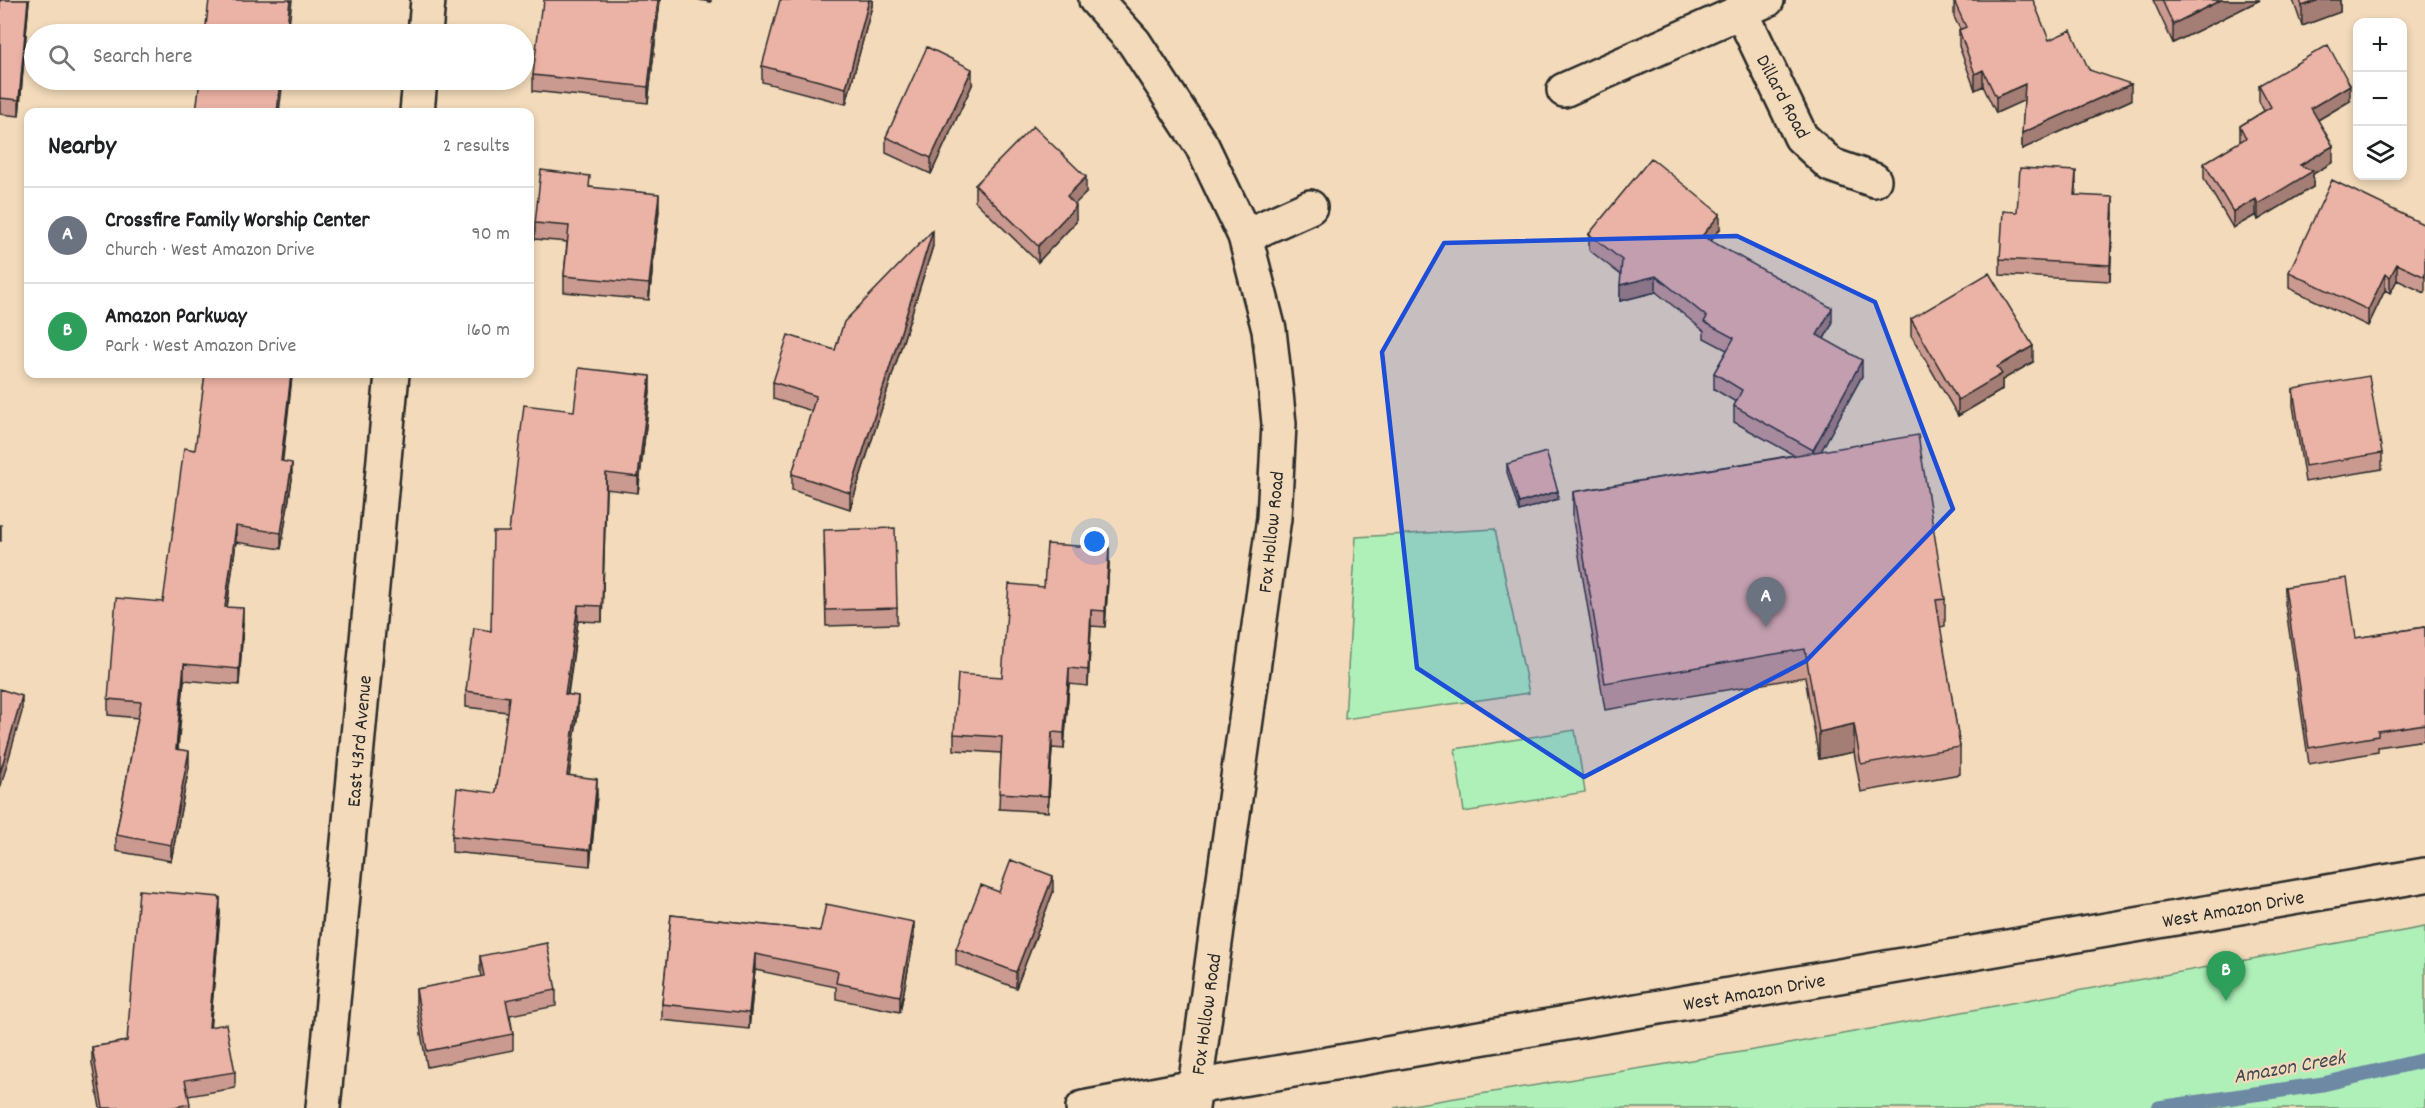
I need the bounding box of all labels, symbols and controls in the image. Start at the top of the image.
map controls [2353,18,2407,180]
button: + [2353,18,2407,72]
search box [24,24,534,90]
icon: search [45,41,78,74]
text: Search here [93,42,192,73]
street label: Dillard Road [1747,50,1815,144]
button: − [2353,72,2407,126]
button: layers [2353,126,2407,180]
text: Nearby [48,129,116,166]
text: 2 results [443,133,510,161]
text: Crossfire Family Worship Center [105,206,370,237]
text: A [62,221,73,249]
text: 90 m [472,221,510,249]
text: Church · West Amazon Drive [105,237,315,265]
text: Amazon Parkway [105,302,247,333]
text: B [63,317,72,345]
text: 160 m [467,317,510,345]
text: Park · West Amazon Drive [105,333,296,361]
street label: Fox Hollow Road [1253,470,1293,595]
your location [1080,527,1109,556]
pin: A [1746,578,1786,627]
street label: East 43rd Avenue [341,674,381,808]
street label: West Amazon Drive [2160,885,2307,937]
street label: Fox Hollow Road [1186,952,1230,1077]
pin: B [2206,952,2246,1001]
street label: West Amazon Drive [1681,968,1828,1020]
water label: Amazon Creek [2231,1044,2350,1094]

